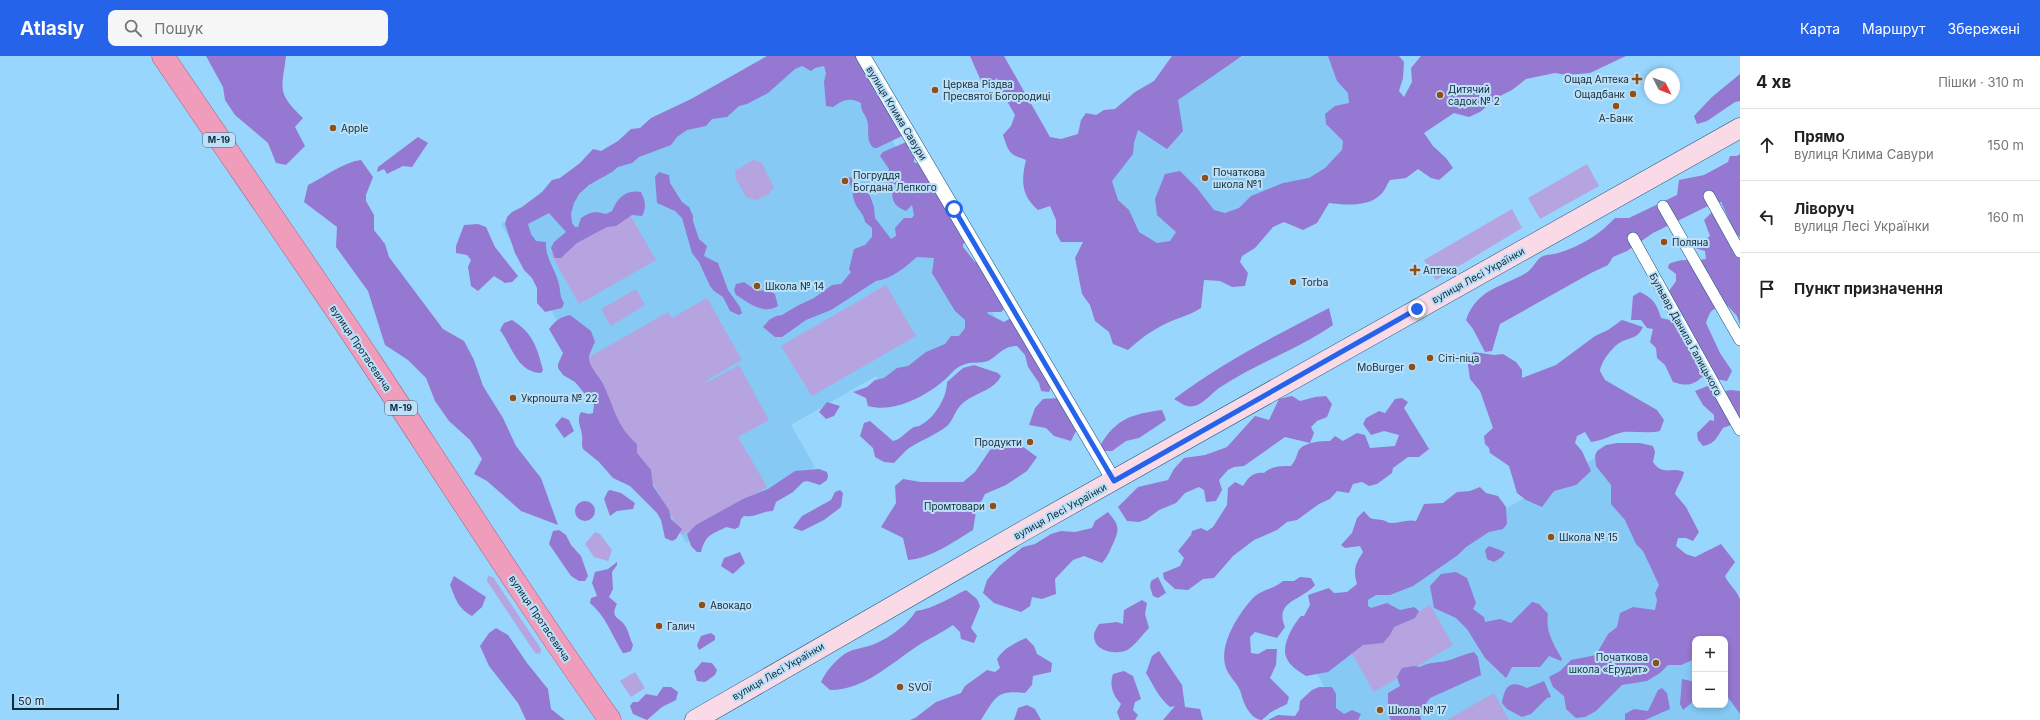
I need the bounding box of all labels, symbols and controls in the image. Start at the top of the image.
search box [108,10,388,46]
text: Atlasly [20,17,84,40]
icon: search [122,17,144,39]
text: Пошук [154,19,203,38]
text: Карта [1800,20,1840,37]
text: Маршрут [1862,20,1926,37]
text: Збережені [1948,20,2020,37]
street label: вулиця Клима Савури [864,64,930,162]
north arrow [1644,68,1680,104]
text: 4 хв [1756,72,1791,92]
place label: Ощад Аптека [1564,73,1629,85]
marker: Ощад Аптека [1632,74,1642,84]
text: Пішки · 310 m [1938,74,2024,90]
place label: Церква Різдва Пресвятої Богородиці [943,78,1050,102]
place label: Дитячий садок № 2 [1448,83,1500,107]
marker: Церква Різдва Пресвятої Богородиці [930,85,940,95]
place label: Ощадбанк [1574,88,1626,100]
marker: Ощадбанк [1628,89,1638,99]
marker: Дитячий садок № 2 [1435,90,1445,100]
marker: А-Банк [1611,101,1621,111]
place label: А-Банк [1599,112,1634,124]
place label: Apple [341,122,369,134]
marker: Apple [328,123,338,133]
text: Прямо [1794,127,1845,146]
road number: М-19 [203,133,235,147]
icon: ahead [1756,134,1778,156]
text: 150 m [1988,137,2024,153]
text: вулиця Клима Савури [1794,146,1934,162]
place label: Початкова школа №1 [1213,166,1265,190]
place label: Погруддя Богдана Лепкого [853,169,937,193]
marker: Початкова школа №1 [1200,173,1210,183]
marker: Погруддя Богдана Лепкого [840,176,850,186]
text: Ліворуч [1794,199,1854,218]
route start [945,200,963,218]
icon: left [1756,206,1778,228]
text: 160 m [1987,209,2024,225]
text: вулиця Лесі Українки [1794,218,1929,234]
place label: Поляна [1672,236,1708,248]
marker: Поляна [1659,237,1669,247]
street label: вулиця Лесі Українки [1430,244,1527,306]
place label: Аптека [1423,264,1457,276]
marker: Аптека [1410,265,1420,275]
street label: Бульвар Данила Галицького [1647,271,1725,397]
place label: Torba [1301,276,1328,288]
marker: Torba [1288,277,1298,287]
icon: arrive [1756,278,1778,300]
text: Пункт призначення [1794,279,1943,298]
place label: Школа № 14 [765,280,824,292]
marker: Школа № 14 [752,281,762,291]
route end [1408,300,1426,318]
street label: вулиця Протасевича [328,303,394,393]
place label: Сіті-піца [1438,352,1479,364]
marker: Сіті-піца [1425,353,1435,363]
place label: MoBurger [1357,361,1404,373]
marker: MoBurger [1407,362,1417,372]
place label: Укрпошта № 22 [521,392,598,404]
marker: Укрпошта № 22 [508,393,518,403]
road number: М-19 [385,401,417,415]
place label: Продукти [974,436,1022,448]
marker: Продукти [1025,437,1035,447]
street label: вулиця Лесі Українки [1012,480,1109,542]
place label: Промтовари [924,500,985,512]
marker: Промтовари [988,501,998,511]
place label: Школа № 15 [1559,531,1618,543]
marker: Школа № 15 [1546,532,1556,542]
street label: вулиця Протасевича [507,573,573,663]
place label: Авокадо [710,599,752,611]
marker: Авокадо [697,600,707,610]
place label: Галич [667,620,695,632]
marker: Галич [654,621,664,631]
map controls [1692,636,1728,708]
button: + [1692,636,1728,672]
street label: вулиця Лесі Українки [730,640,826,702]
place label: Початкова школа «Ерудит» [1569,651,1648,675]
marker: Початкова школа «Ерудит» [1651,658,1661,668]
button: − [1692,672,1728,708]
place label: SVOЇ [908,681,932,693]
marker: SVOЇ [895,682,905,692]
scale bar [12,692,119,711]
text: 50 m [18,694,44,708]
place label: Школа № 17 [1388,704,1447,716]
marker: Школа № 17 [1375,705,1385,715]

